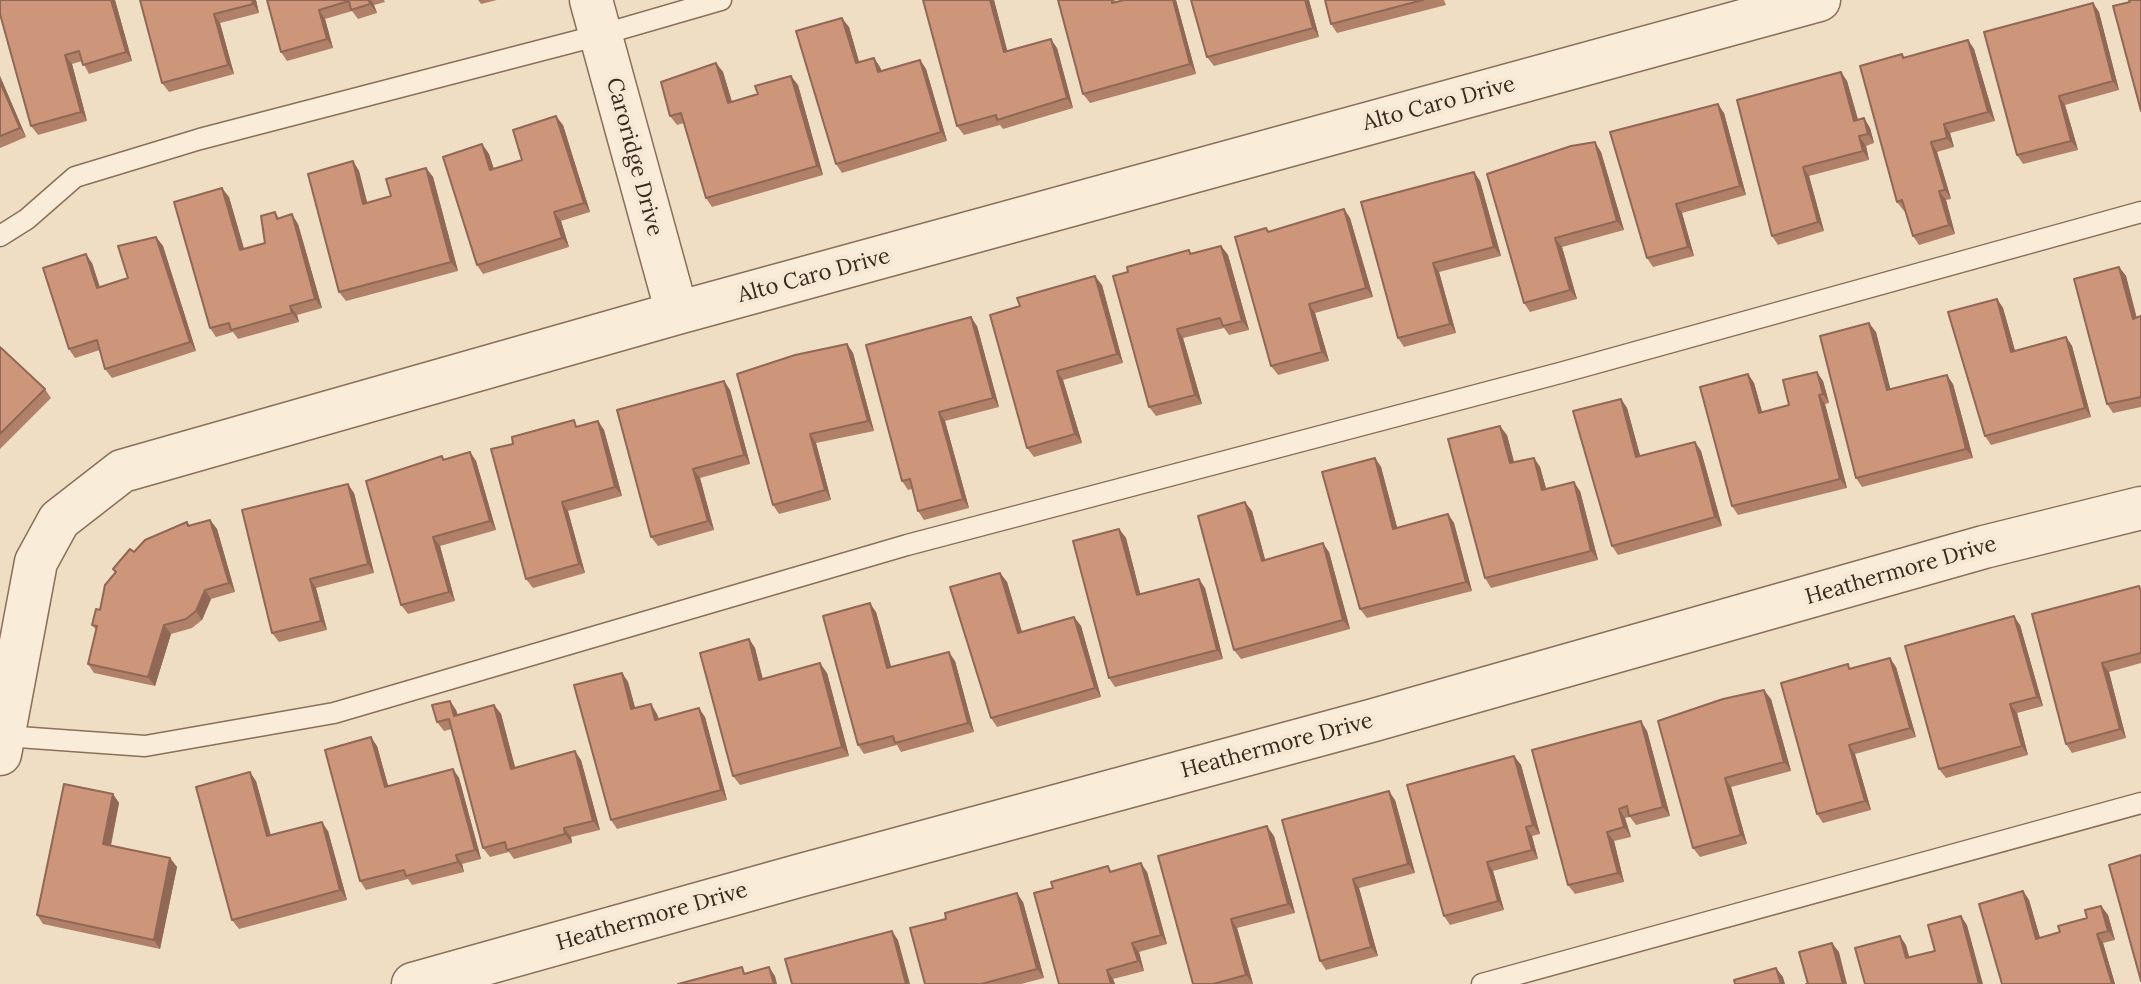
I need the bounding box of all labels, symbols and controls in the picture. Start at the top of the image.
street label: Alto Caro Drive [1360,71,1518,137]
street label: Caroridge Drive [600,75,668,239]
street label: Alto Caro Drive [735,243,893,309]
street label: Heathermore Drive [1802,531,2000,611]
street label: Heathermore Drive [1178,708,1376,784]
street label: Heathermore Drive [553,877,751,957]

